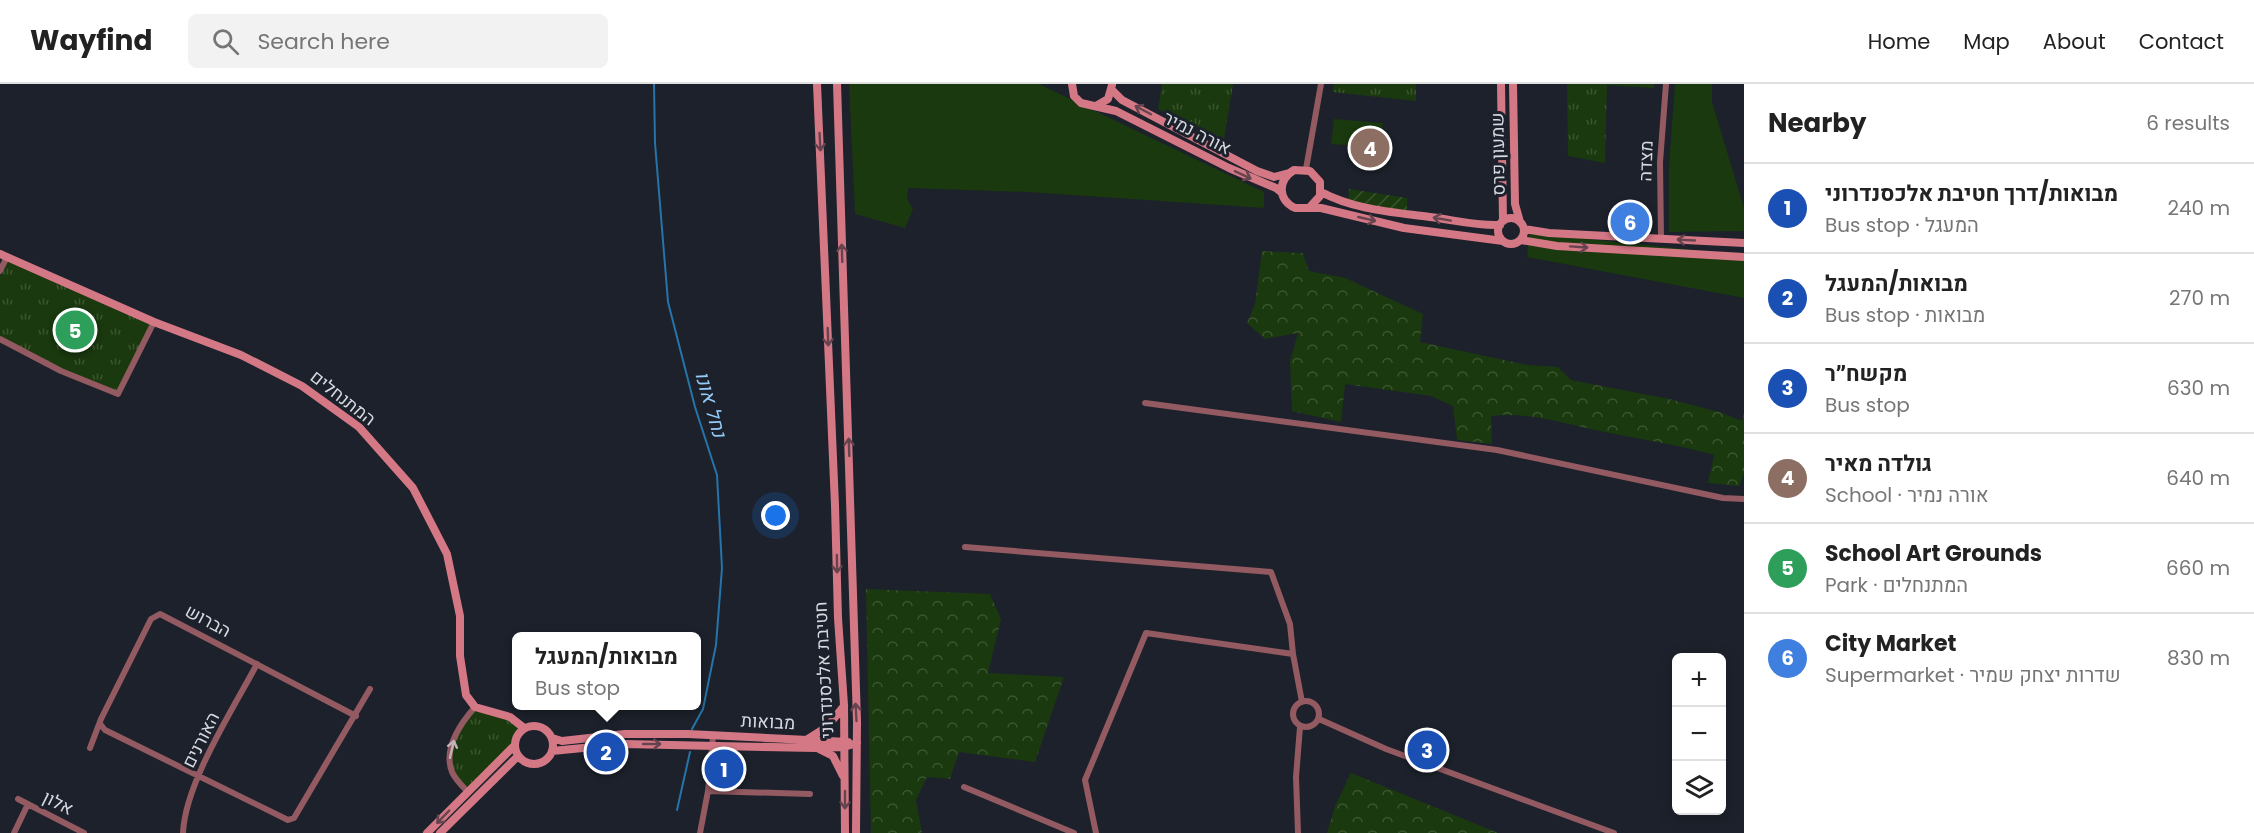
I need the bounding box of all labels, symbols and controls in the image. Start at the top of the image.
search box [188,14,608,68]
text: Wayfind [30,21,152,60]
icon: search [209,25,242,58]
text: Search here [257,26,390,57]
text: Home [1868,27,1930,56]
text: Map [1963,27,2010,56]
text: About [2043,27,2106,56]
text: Contact [2139,27,2224,56]
one-way arrow [1134,104,1152,115]
street label: אורה נמיר [1159,105,1236,160]
text: Nearby [1768,105,1866,141]
text: 6 results [2146,109,2230,137]
street label: שמעון פרס [1484,112,1511,196]
pin: 4 [1350,126,1390,170]
one-way arrow [814,132,825,152]
street label: מצדה [1632,140,1659,182]
one-way arrow [1234,169,1252,181]
text: מבואות/דרך חטיבת אלכסנדרוני [1825,178,2118,209]
text: 1 [1784,194,1791,222]
text: 240 m [2167,194,2230,222]
pin: 6 [1610,200,1650,244]
text: Bus stop · המעגל [1825,211,1979,239]
one-way arrow [1433,213,1453,224]
one-way arrow [1357,214,1376,226]
one-way arrow [1676,234,1696,245]
one-way arrow [1568,242,1588,253]
one-way arrow [836,243,848,263]
text: מבואות/המעגל [1825,268,1968,299]
text: 2 [1782,284,1793,312]
text: 270 m [2169,284,2230,312]
text: Bus stop · מבואות [1825,301,1985,329]
pin: 5 [56,308,94,352]
one-way arrow [823,327,834,347]
text: מקשח״ר [1825,358,1907,389]
street label: המתנחלים [305,364,381,431]
water label: נחל אונו [688,368,734,442]
text: 3 [1781,374,1794,402]
text: 630 m [2167,374,2230,402]
text: Bus stop [1825,391,1910,419]
one-way arrow [843,438,854,458]
text: גולדה מאיר [1825,448,1932,479]
text: 4 [1781,464,1794,492]
text: 640 m [2166,464,2230,492]
text: School · אורה נמיר [1825,481,1989,509]
your location [761,501,790,530]
text: School Art Grounds [1825,538,2042,569]
one-way arrow [831,553,842,573]
text: 5 [1781,554,1794,582]
text: 660 m [2166,554,2230,582]
text: Park · המתנחלים [1825,571,1968,599]
street label: הברוש [181,598,236,643]
street label: חטיבת אלכסנדרוני [807,601,840,739]
text: City Market [1825,628,1956,659]
popup [512,632,701,710]
text: מבואות/המעגל [535,641,678,672]
text: 6 [1781,644,1794,672]
text: 830 m [2167,644,2230,672]
map controls [1672,653,1726,815]
button: + [1672,653,1726,707]
text: Supermarket · שדרות יצחק שמיר [1825,661,2121,689]
text: Bus stop [535,674,620,702]
one-way arrow [851,702,862,722]
button: − [1672,707,1726,761]
street label: האורנים [176,708,225,772]
street label: מבואות [740,708,796,735]
pin: 3 [1408,728,1446,772]
pin: 2 [586,730,626,774]
one-way arrow [642,738,662,750]
one-way arrow [447,740,459,759]
pin: 1 [704,746,744,792]
button: layers [1672,761,1726,815]
street label: אלון [39,784,78,821]
one-way arrow [839,790,851,810]
one-way arrow [435,809,450,824]

